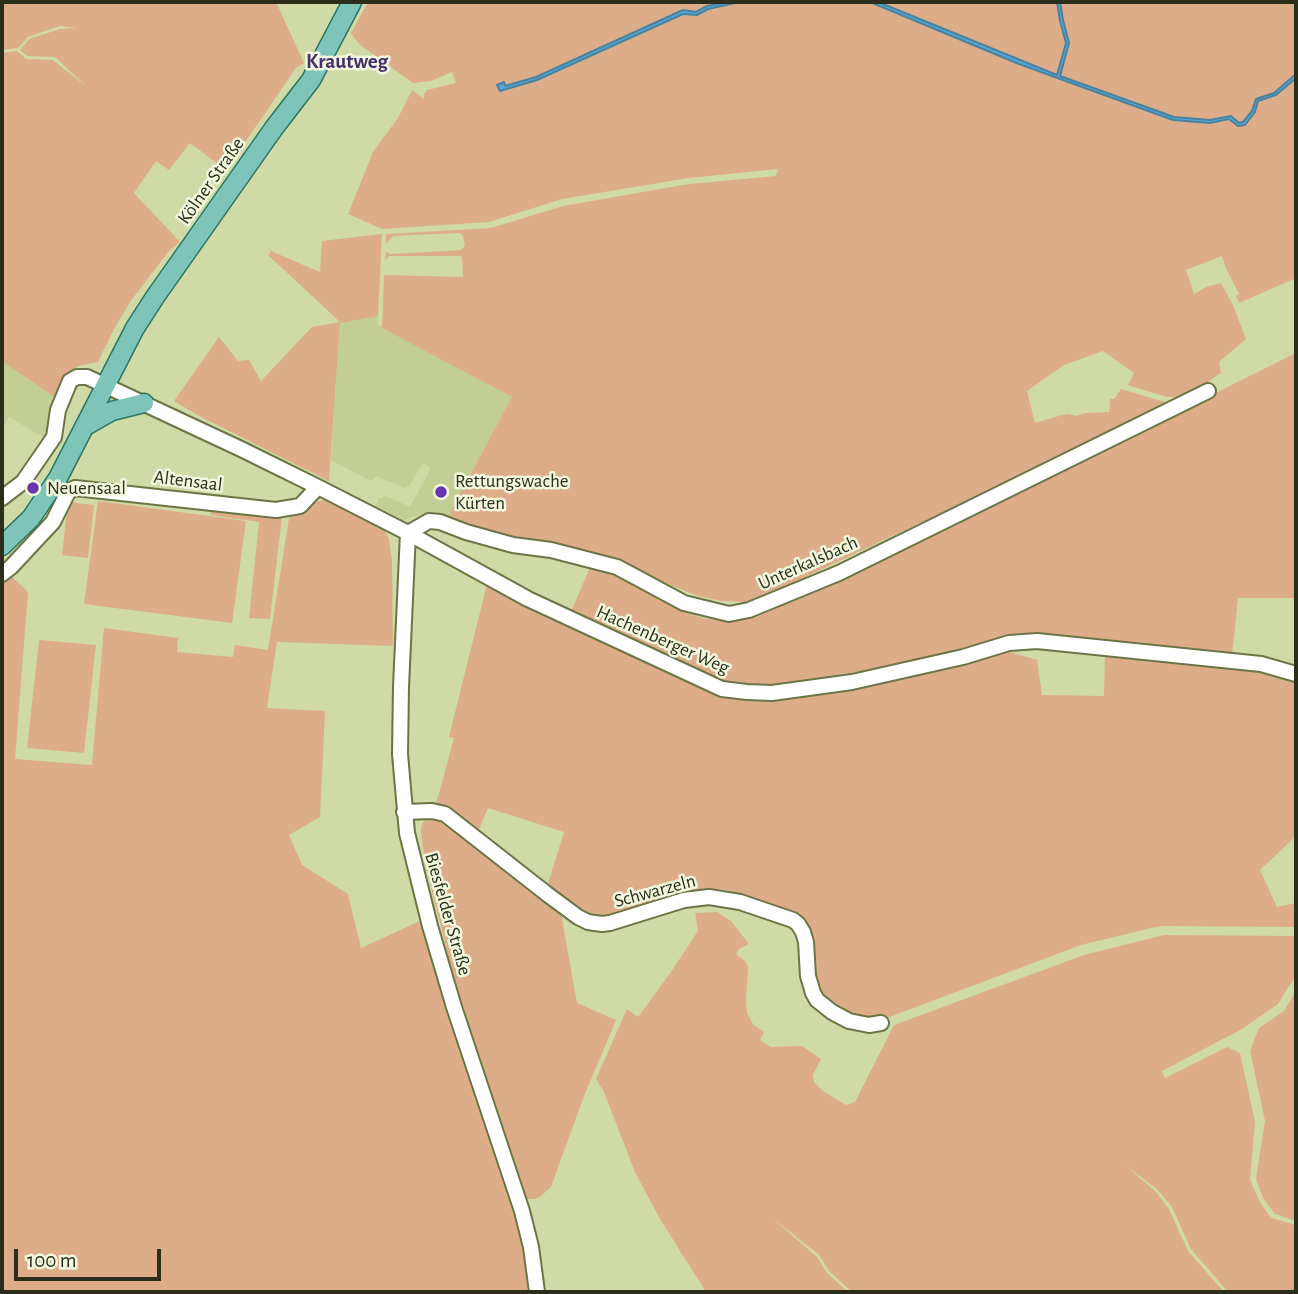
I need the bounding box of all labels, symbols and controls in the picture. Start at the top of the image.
district label: Krautweg [306,49,388,75]
street label: Kölner Straße [173,133,249,229]
street label: Altensaal [152,465,224,497]
place label: Rettungswache Kürten [455,470,569,514]
place label: Neuensaal [47,477,126,499]
marker: Neuensaal [25,480,41,496]
marker: Rettungswache Kürten [433,484,449,500]
street label: Unterkalsbach [755,531,861,595]
street label: Hachenberger Weg [593,600,733,680]
street label: Biesfelder Straße [420,850,476,978]
street label: Schwarzeln [612,869,698,913]
scale bar [18,1234,164,1278]
text: 100 m [27,1250,77,1271]

